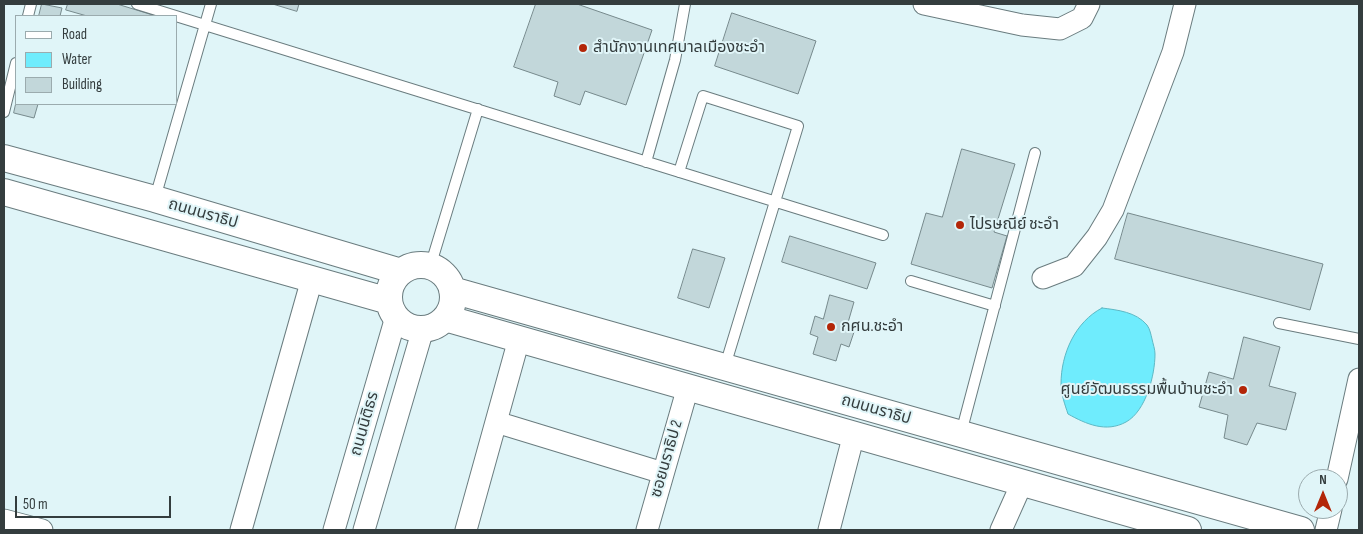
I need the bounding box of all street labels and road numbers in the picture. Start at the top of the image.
street label: ถนนนราธิป [166,195,240,233]
street label: ถนนนิติธร [347,390,383,458]
street label: ถนนนราธิป [839,391,913,429]
street label: ซอยนราธิป 2 [647,418,687,500]

